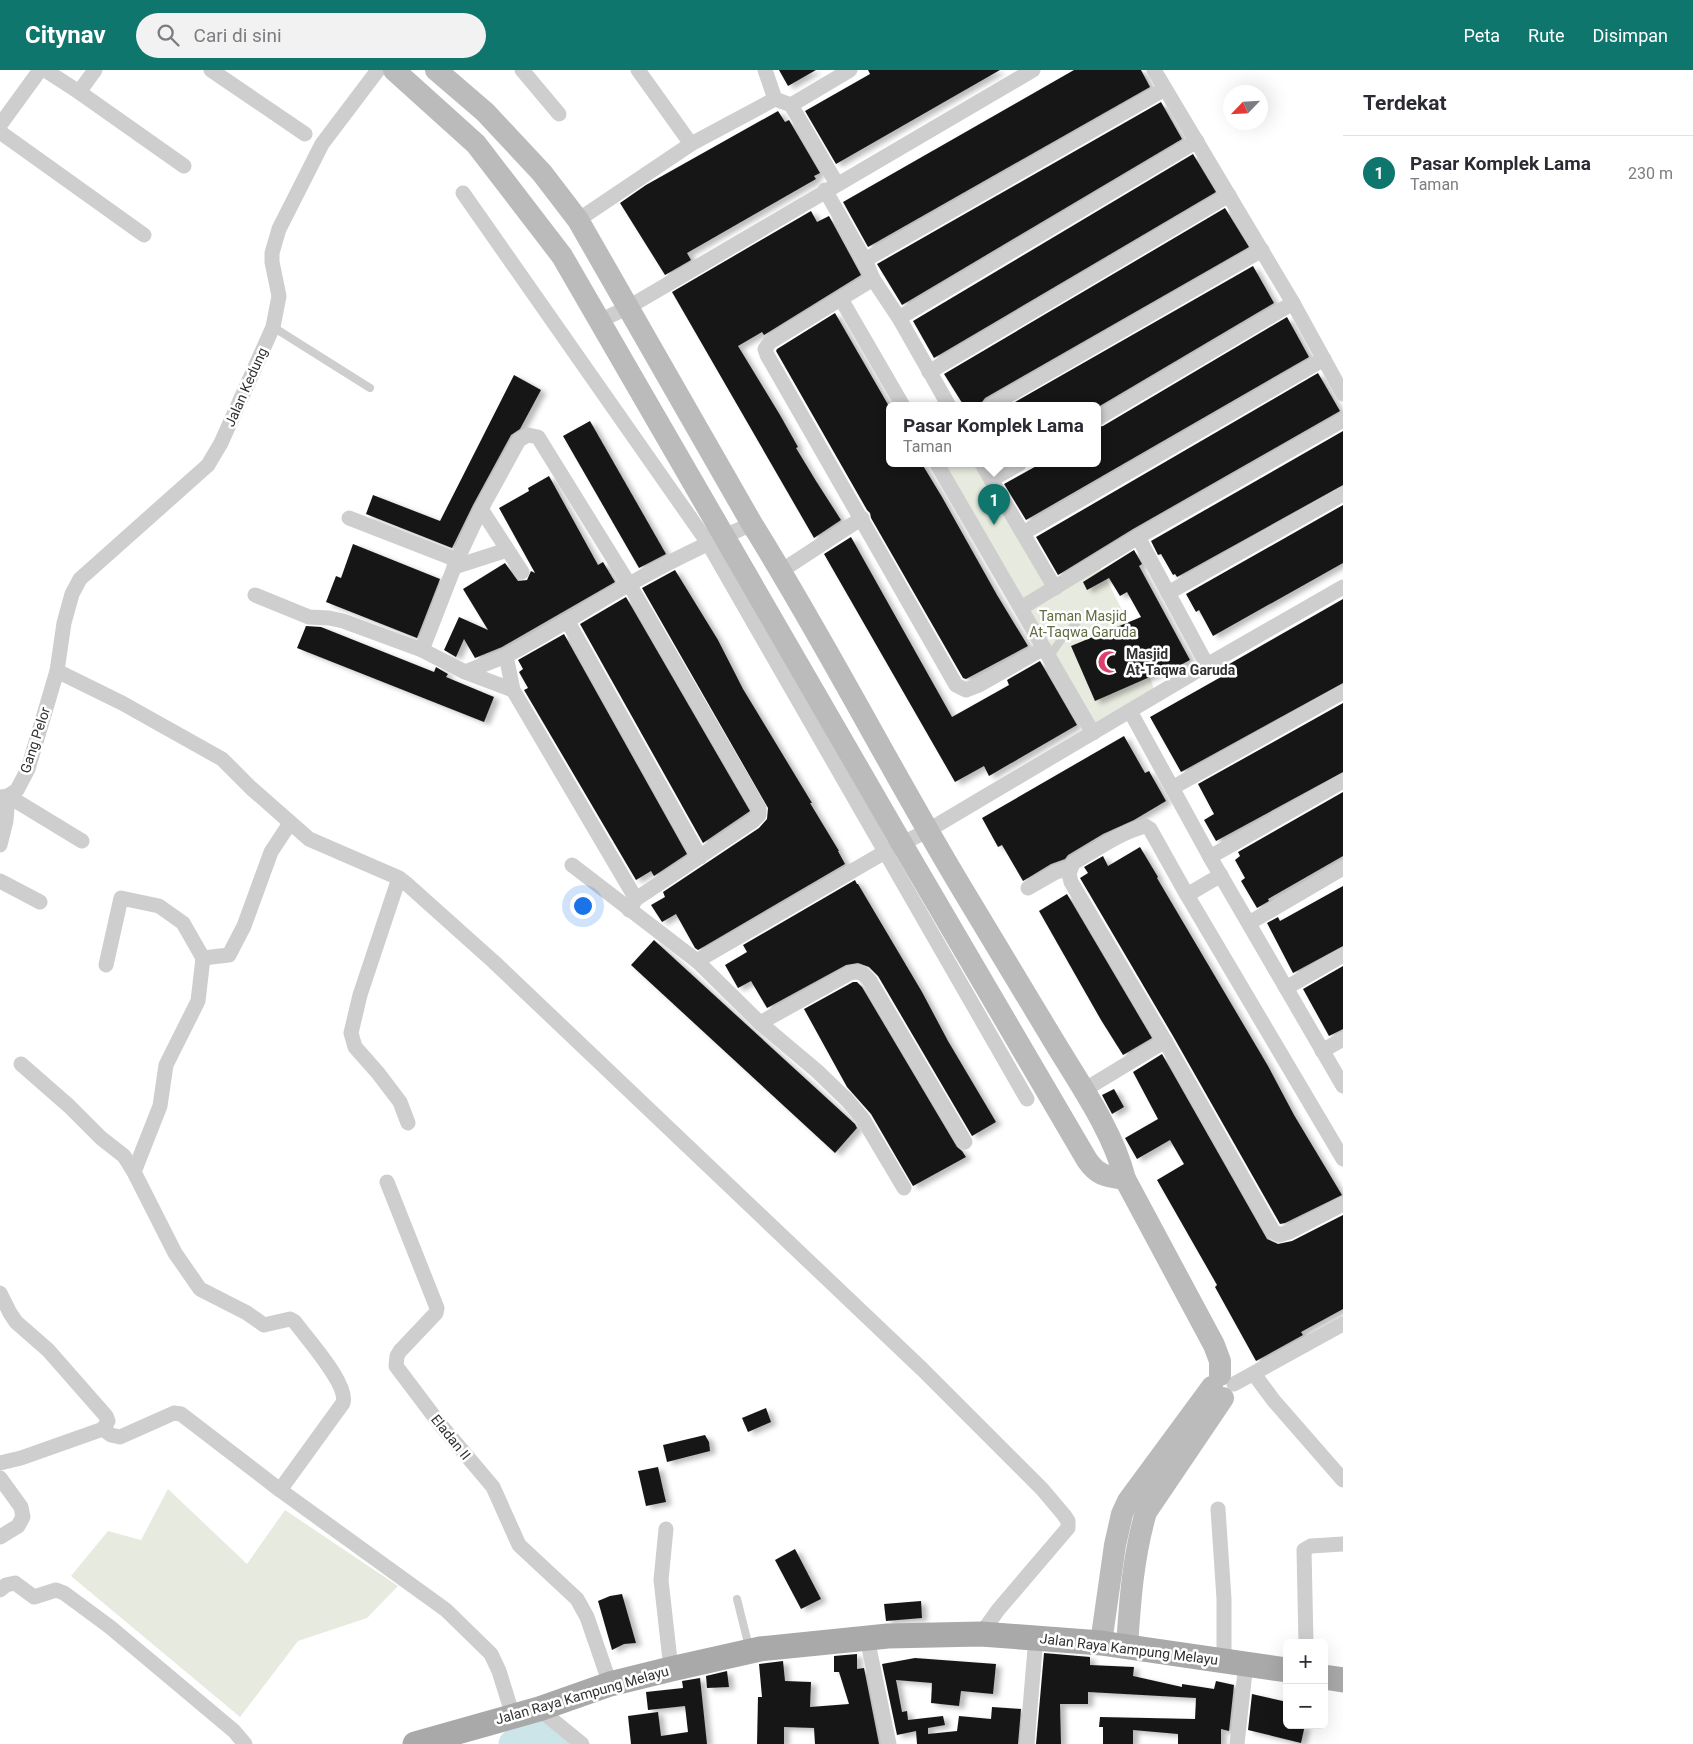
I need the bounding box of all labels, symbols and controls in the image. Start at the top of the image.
search box [136,13,486,58]
text: Citynav [25,21,106,49]
icon: search [154,21,182,49]
text: Cari di sini [194,24,282,47]
text: Peta [1464,25,1500,46]
text: Rute [1528,25,1565,46]
text: Disimpan [1593,25,1668,46]
north arrow [1223,85,1268,130]
text: Terdekat [1363,91,1447,115]
text: Pasar Komplek Lama [1410,152,1591,175]
text: 1 [1374,164,1384,183]
text: 230 m [1628,164,1673,183]
text: Taman [1410,175,1459,194]
street label: Jalan Kedung [221,345,271,429]
popup [886,402,1101,467]
text: Pasar Komplek Lama [903,414,1084,437]
text: Taman [903,437,952,456]
pin: 1 [978,484,1010,525]
park label: Taman Masjid At-Taqwa Garuda [1029,608,1137,640]
place label: Masjid At-Taqwa Garuda [1126,646,1236,678]
mosque icon: Masjid At-Taqwa Garuda [1096,649,1122,675]
street label: Gang Pelor [17,705,53,775]
your location [570,893,596,919]
street label: Eladan II [428,1411,474,1463]
street label: Jalan Raya Kampung Melayu [1039,1630,1219,1668]
map controls [1283,1639,1328,1729]
button: + [1283,1639,1328,1684]
street label: Jalan Raya Kampung Melayu [493,1663,671,1727]
button: − [1283,1684,1328,1729]

